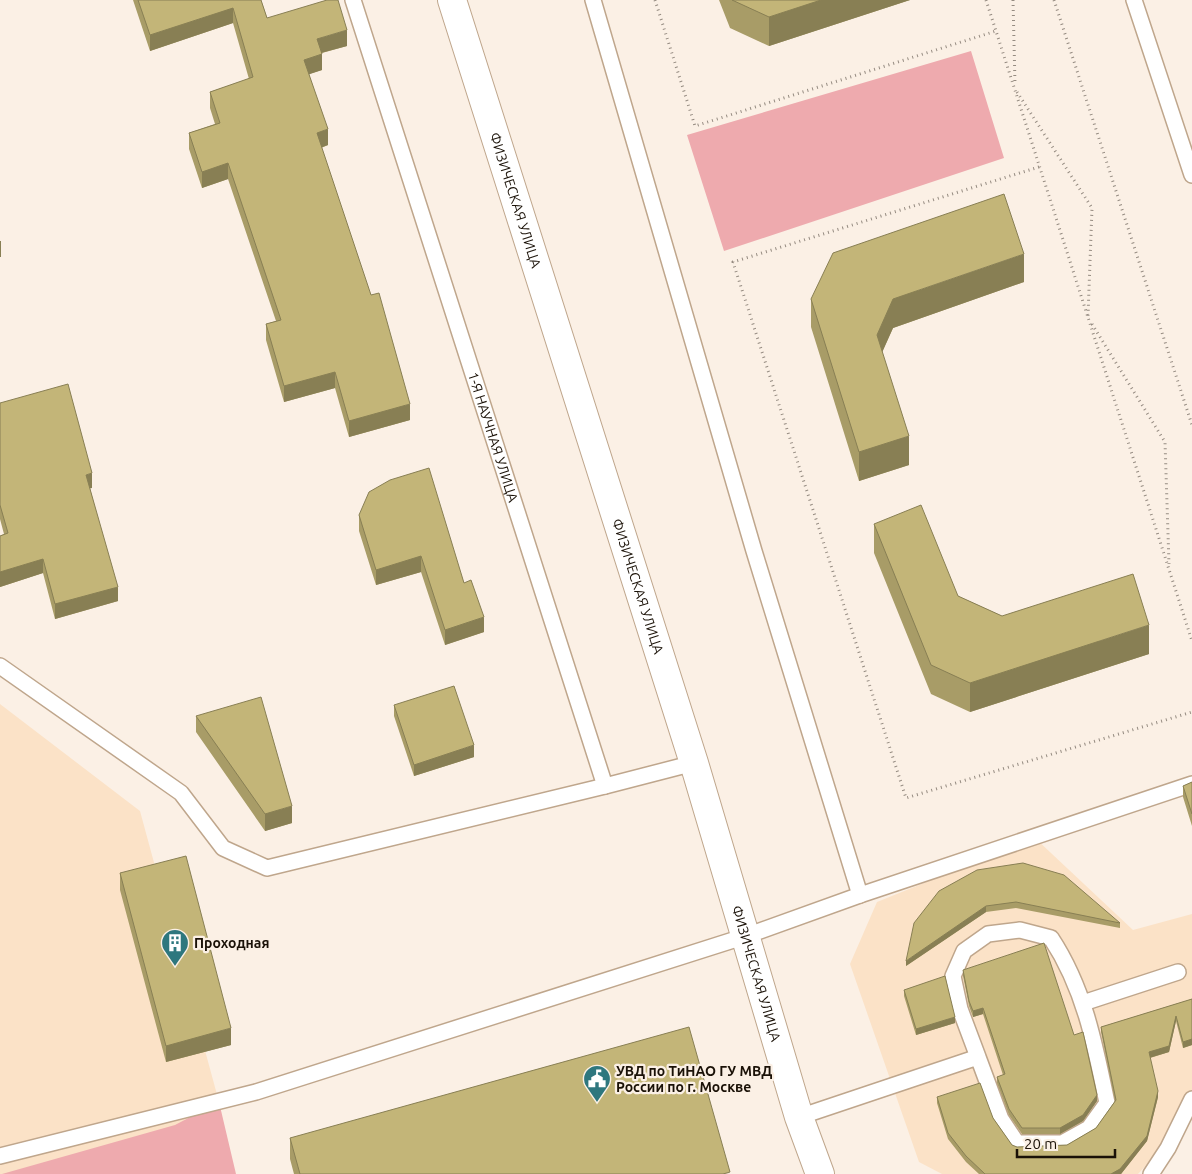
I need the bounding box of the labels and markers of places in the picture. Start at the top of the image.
building icon: Проходная [160,928,190,967]
place label: Проходная [194,935,269,951]
place label: УВД по ТиНАО ГУ МВД России по г. Москве [616,1063,772,1095]
public building icon: УВД по ТиНАО ГУ МВД России по г. Москве [582,1064,612,1103]

